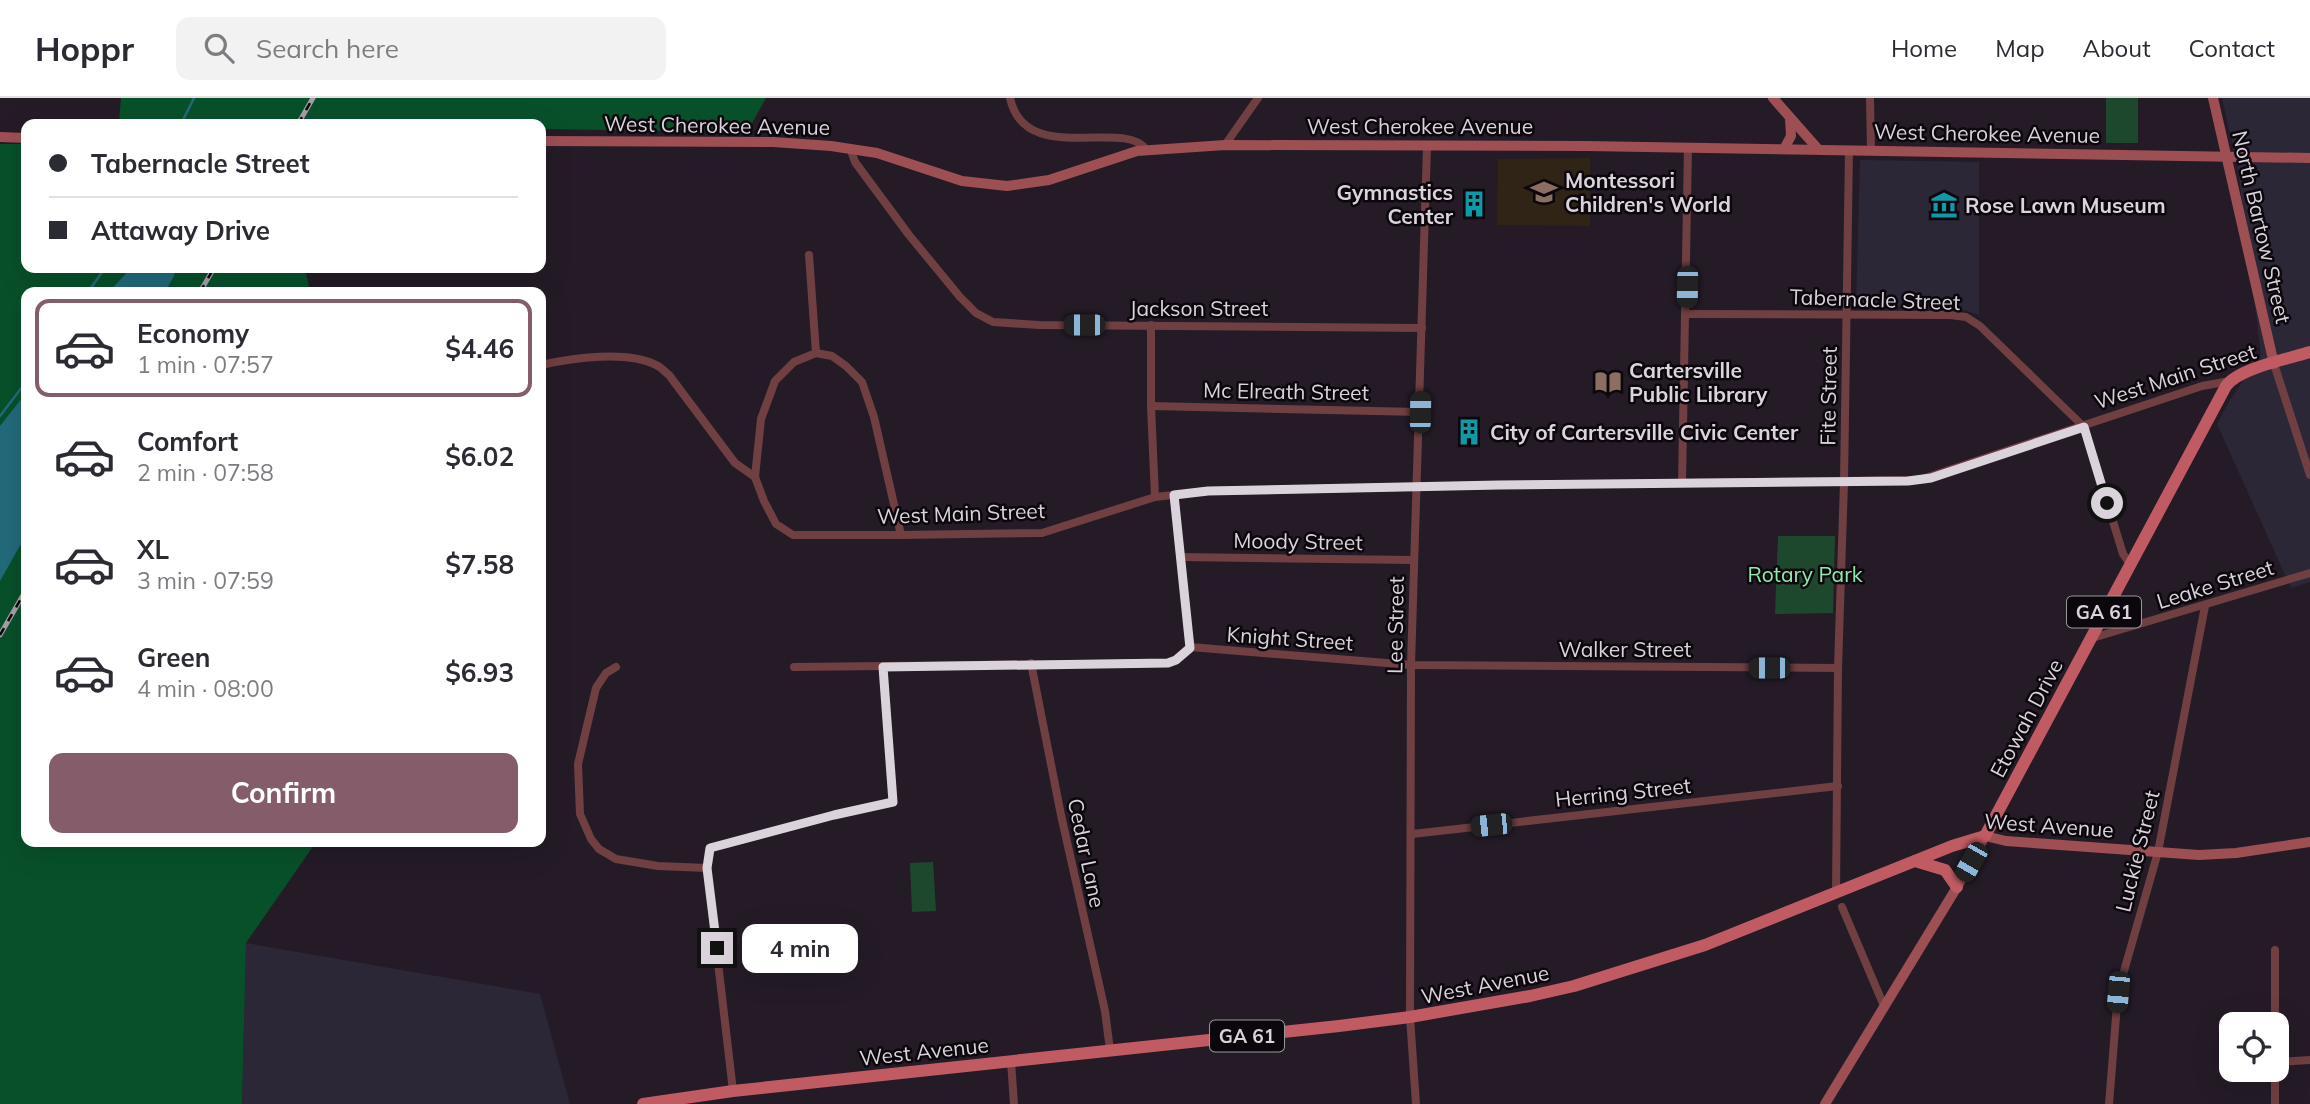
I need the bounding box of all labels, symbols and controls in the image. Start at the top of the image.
search box [176,17,666,80]
text: Hoppr [35,28,134,69]
icon: search [200,29,238,67]
text: Search here [256,32,399,65]
text: Home [1891,33,1957,63]
text: Map [1995,33,2045,63]
text: About [2083,33,2151,63]
text: Contact [2189,33,2275,63]
street label: West Cherokee Avenue [604,110,830,140]
street label: West Cherokee Avenue [1307,113,1533,139]
street label: West Cherokee Avenue [1874,118,2100,148]
street label: North Bartow Street [2227,128,2297,326]
text: Tabernacle Street [91,147,310,180]
place label: Montessori Children's World [1565,167,1731,217]
school or university icon: Montessori Children's World [1529,177,1559,207]
place label: Gymnastics Center [1337,179,1454,229]
building icon: Gymnastics Center [1459,189,1489,219]
museum icon: Rose Lawn Museum [1929,190,1959,220]
place label: Rose Lawn Museum [1965,192,2166,218]
text: Attaway Drive [91,214,270,247]
car [1677,266,1698,308]
street label: Tabernacle Street [1789,283,1961,315]
street label: Jackson Street [1130,295,1268,321]
car [1064,315,1106,336]
icon: car [53,317,116,380]
text: Economy [137,317,249,350]
text: $4.46 [445,332,514,365]
street label: West Main Street [2091,338,2259,414]
street label: Fite Street [1814,346,1842,446]
text: 1 min · 07:57 [137,350,274,379]
place label: Cartersville Public Library [1629,357,1768,407]
library icon: Cartersville Public Library [1593,367,1623,397]
street label: Mc Elreath Street [1203,377,1369,405]
car [1410,391,1431,433]
building icon: City of Cartersville Civic Center [1454,417,1484,447]
place label: City of Cartersville Civic Center [1490,419,1799,445]
icon: car [53,425,116,488]
text: Comfort [137,425,238,458]
text: $6.02 [445,440,514,473]
text: 2 min · 07:58 [137,458,274,487]
route start [2091,487,2123,519]
street label: West Main Street [877,497,1045,529]
street label: Moody Street [1233,527,1363,555]
icon: car [53,533,116,596]
text: XL [137,533,169,566]
text: $7.58 [445,548,514,581]
street label: Leake Street [2153,554,2277,614]
park label: Rotary Park [1747,561,1863,587]
text: 3 min · 07:59 [137,566,274,595]
street label: Lee Street [1381,576,1409,674]
road number: GA 61 [2067,597,2141,628]
street label: Knight Street [1226,621,1354,655]
street label: Walker Street [1559,636,1691,662]
icon: car [53,641,116,704]
text: Green [137,641,210,674]
street label: Etowah Drive [1984,654,2068,782]
text: $6.93 [445,656,514,689]
car [1749,658,1791,679]
text: 4 min · 08:00 [137,674,274,703]
button: Confirm [49,753,518,833]
street label: Herring Street [1554,772,1692,812]
street label: Luckie Street [2109,787,2165,915]
street label: Cedar Lane [1063,796,1111,910]
street label: West Avenue [1983,808,2115,842]
car [1470,812,1513,838]
car [1952,839,1991,885]
callout: 4 min [742,924,857,972]
route end [701,932,733,964]
text: 4 min [770,934,830,963]
street label: West Avenue [1419,959,1551,1009]
car [2106,970,2131,1014]
map controls [2219,1012,2289,1082]
button: locate [2219,1012,2289,1082]
road number: GA 61 [1210,1020,1284,1052]
street label: West Avenue [858,1031,990,1071]

